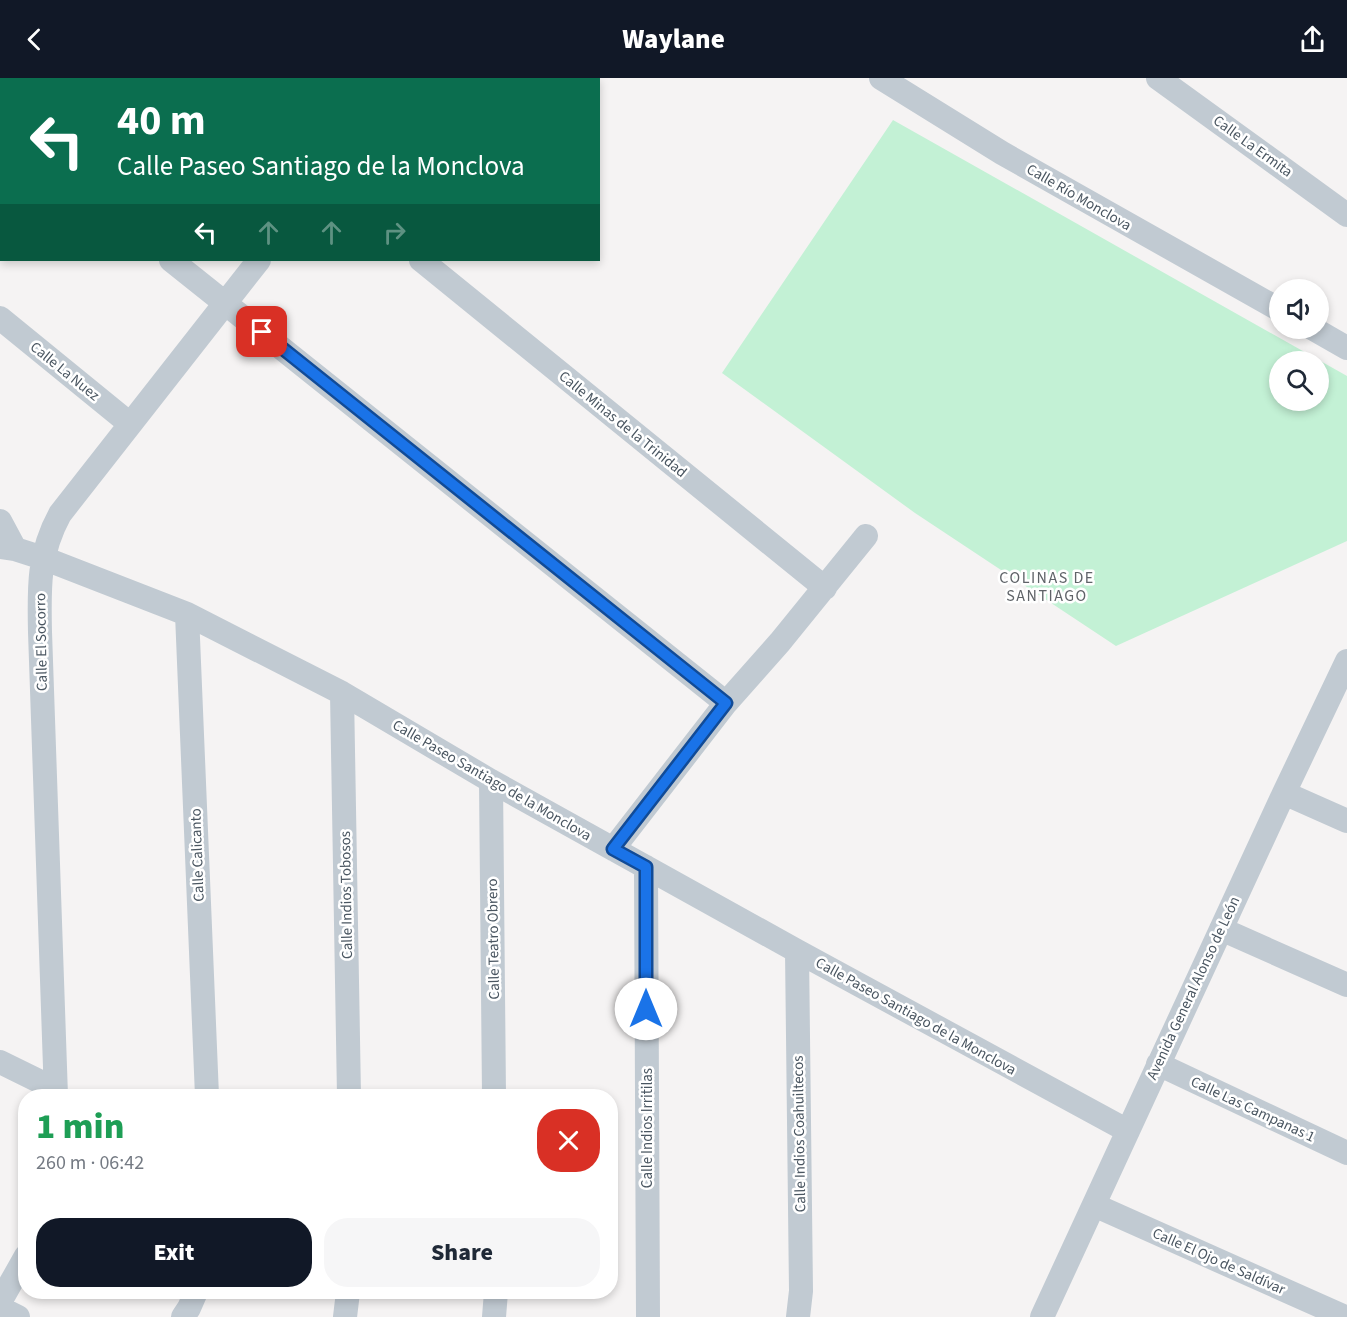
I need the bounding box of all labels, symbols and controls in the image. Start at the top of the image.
text: Waylane [622,20,725,59]
icon: back [18,23,51,56]
icon: share [1296,23,1329,56]
text: 40 m [117,91,206,151]
icon: left [18,102,96,180]
street label: Calle La Ermita [1209,110,1297,182]
text: Calle Paseo Santiago de la Monclova [117,147,525,186]
street label: Calle Río Monclova [1022,159,1135,236]
icon: left [189,216,222,249]
icon: ahead [252,216,285,249]
icon: ahead [315,216,348,249]
icon: right [378,216,411,249]
map controls [1269,279,1329,411]
button: sound [1269,279,1329,339]
pin [236,306,287,357]
icon: arrive [245,315,278,348]
street label: Calle La Nuez [26,337,104,406]
button: search [1269,351,1329,411]
street label: Calle Minas de la Trinidad [554,366,691,483]
district label: COLINAS DE SANTIAGO [999,567,1095,607]
street label: Calle El Socorro [30,593,53,691]
street label: Calle Paseo Santiago de la Monclova [388,715,595,846]
street label: Calle Calicanto [185,808,210,902]
street label: Calle Indios Tobosos [335,831,358,959]
street label: Calle Teatro Obrero [482,878,505,1000]
street label: Avenida General Alonso de León [1142,893,1245,1083]
street label: Calle Paseo Santiago de la Monclova [812,952,1020,1081]
position arrow [614,977,678,1041]
street label: Calle Indios Coahuiltecos [788,1055,811,1213]
street label: Calle Indios Irritilas [637,1068,658,1188]
street label: Calle Las Campanas 1 [1187,1071,1318,1148]
text: 1 min [36,1101,124,1152]
button: close [537,1109,600,1172]
text: 260 m · 06:42 [36,1149,144,1177]
button: Exit [36,1218,312,1287]
button: Share [324,1218,600,1287]
street label: Calle El Ojo de Saldívar [1149,1223,1289,1301]

